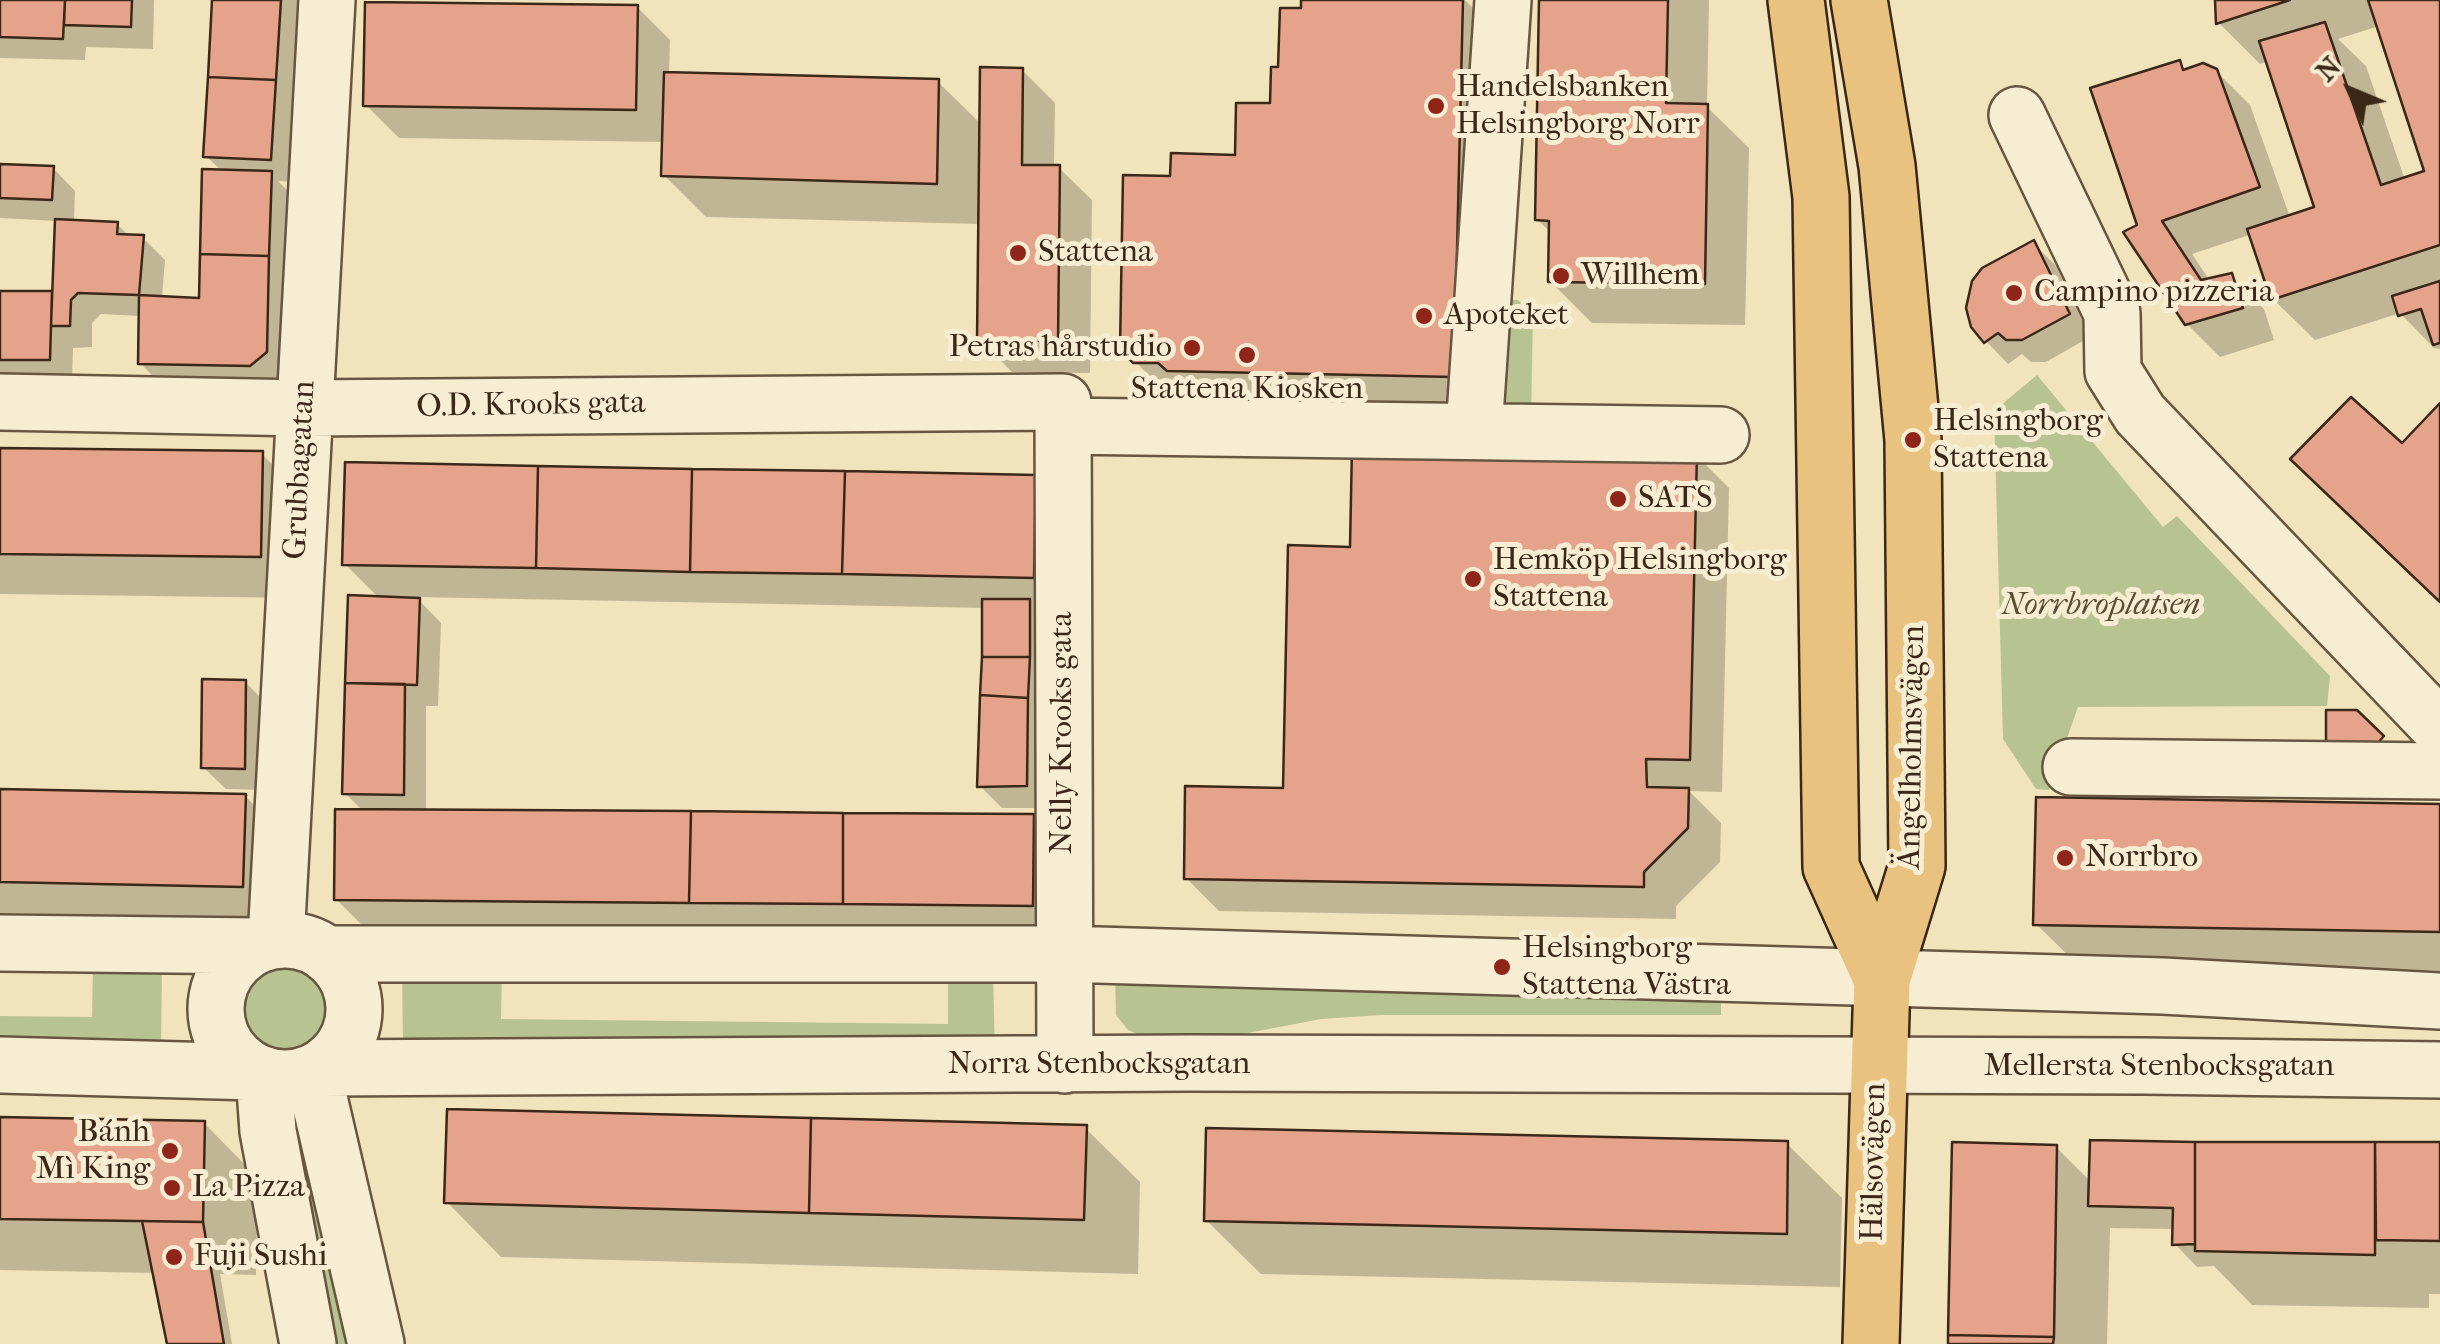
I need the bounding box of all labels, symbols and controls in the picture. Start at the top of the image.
north arrow [2300,40,2400,140]
text: N [2309,50,2347,88]
place label: Handelsbanken Helsingborg Norr [1456,69,1700,144]
marker: Handelsbanken Helsingborg Norr [1425,95,1447,117]
place label: Stattena [1038,234,1153,272]
marker: Stattena [1007,242,1029,264]
place label: Willhem [1581,257,1700,295]
marker: Willhem [1550,265,1572,287]
place label: Campino pizzeria [2034,274,2274,312]
marker: Campino pizzeria [2003,282,2025,304]
place label: Apoteket [1444,297,1569,335]
marker: Apoteket [1413,305,1435,327]
place label: Petras hårstudio [949,329,1172,367]
marker: Petras hårstudio [1181,337,1203,359]
marker: Stattena Kiosken [1236,344,1258,366]
place label: Stattena Kiosken [1131,371,1363,409]
street label: Grubbagatan [277,380,325,560]
street label: O.D. Krooks gata [416,385,646,427]
place label: Helsingborg Stattena [1933,403,2103,478]
marker: Helsingborg Stattena [1902,429,1924,451]
place label: SATS [1638,480,1713,518]
marker: SATS [1607,488,1629,510]
place label: Hemköp Helsingborg Stattena [1493,542,1787,617]
marker: Hemköp Helsingborg Stattena [1462,568,1484,590]
park label: Norrbroplatsen [2002,587,2200,625]
street label: Nelly Krooks gata [1044,612,1082,854]
street label: Ängelholmsvägen [1892,625,1934,869]
place label: Norrbro [2085,839,2198,877]
marker: Norrbro [2054,847,2076,869]
place label: Helsingborg Stattena Västra [1522,930,1731,1005]
marker: Helsingborg Stattena Västra [1491,956,1513,978]
street label: Norra Stenbocksgatan [948,1046,1250,1084]
street label: Mellersta Stenbocksgatan [1984,1048,2334,1086]
street label: Hälsovägen [1854,1082,1896,1242]
place label: Bánh Mì King [36,1114,150,1189]
marker: Bánh Mì King [159,1140,181,1162]
place label: La Pizza [192,1169,305,1207]
marker: La Pizza [161,1177,183,1199]
place label: Fuji Sushi [194,1238,327,1276]
marker: Fuji Sushi [163,1246,185,1268]

